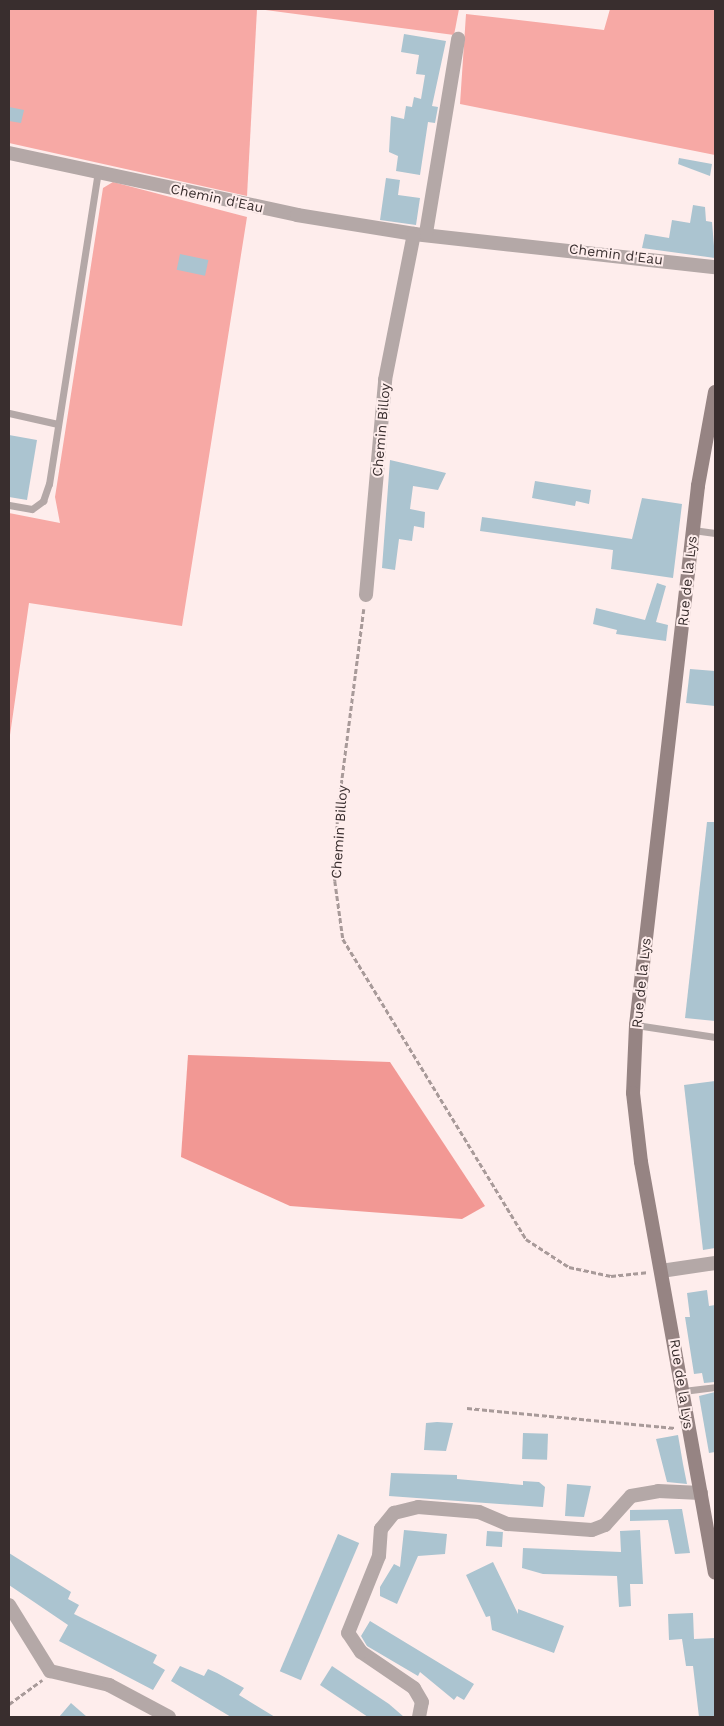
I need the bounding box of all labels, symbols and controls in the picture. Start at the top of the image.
street label: Chemin d'Eau [169,180,265,216]
street label: Chemin d'Eau [568,240,664,268]
street label: Chemin Billoy [369,383,393,477]
street label: Rue de la Lys [674,535,700,627]
street label: Chemin Billoy [327,785,351,879]
street label: Rue de la Lys [628,937,654,1029]
street label: Rue de la Lys [667,1338,697,1430]

